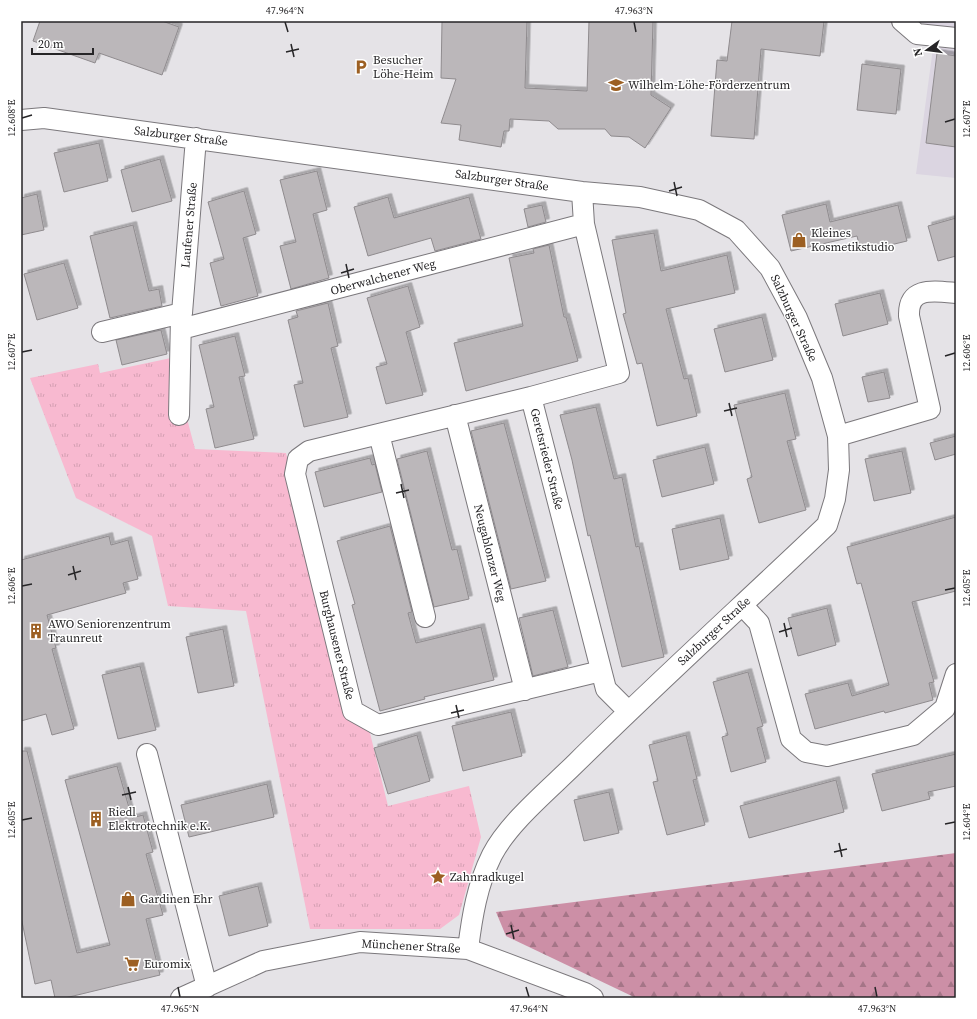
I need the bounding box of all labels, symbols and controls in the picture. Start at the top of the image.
text: 47.964°N [266,4,304,17]
text: 47.963°N [615,4,653,17]
scale bar [32,30,93,56]
north arrow [907,30,947,70]
text: 20 m [38,36,64,52]
text: N [910,47,926,58]
place label: Besucher Löhe-Heim [373,52,434,82]
parking icon: Besucher Löhe-Heim [352,58,370,76]
school or university icon: Wilhelm-Löhe-Förderzentrum [607,76,625,94]
place label: Wilhelm-Löhe-Förderzentrum [628,77,790,93]
text: 12.608°E [5,99,18,137]
text: 12.607°E [960,100,973,138]
street label: Salzburger Straße [133,122,229,150]
street label: Salzburger Straße [454,166,550,194]
street label: Laufener Straße [177,182,201,268]
place label: Kleines Kosmetikstudio [811,225,895,255]
shop icon: Kleines Kosmetikstudio [790,231,808,249]
street label: Oberwalchener Weg [329,255,437,299]
street label: Salzburger Straße [767,272,821,364]
text: 12.607°E [5,333,18,371]
text: 12.606°E [960,334,973,372]
street label: Geretsrieder Straße [527,406,567,512]
street label: Neugablonzer Weg [470,502,510,604]
text: 12.606°E [5,567,18,605]
text: 12.605°E [960,569,973,607]
street label: Burghausener Straße [316,589,358,701]
street label: Salzburger Straße [674,593,754,669]
place label: AWO Seniorenzentrum Traunreut [48,616,171,646]
building icon: AWO Seniorenzentrum Traunreut [27,622,45,640]
text: 12.605°E [5,801,18,839]
text: 12.604°E [960,803,973,841]
place label: Riedl Elektrotechnik e.K. [108,804,211,834]
building icon: Riedl Elektrotechnik e.K. [87,810,105,828]
place icon: Zahnradkugel [429,868,447,886]
place label: Zahnradkugel [450,869,525,885]
shop icon: Gardinen Ehr [119,890,137,908]
place label: Gardinen Ehr [140,891,213,907]
street label: Münchener Straße [361,935,461,957]
supermarket icon: Euromix [123,955,141,973]
place label: Euromix [144,956,191,972]
text: 47.965°N [161,1002,199,1015]
text: 47.964°N [510,1002,548,1015]
text: 47.963°N [858,1002,896,1015]

